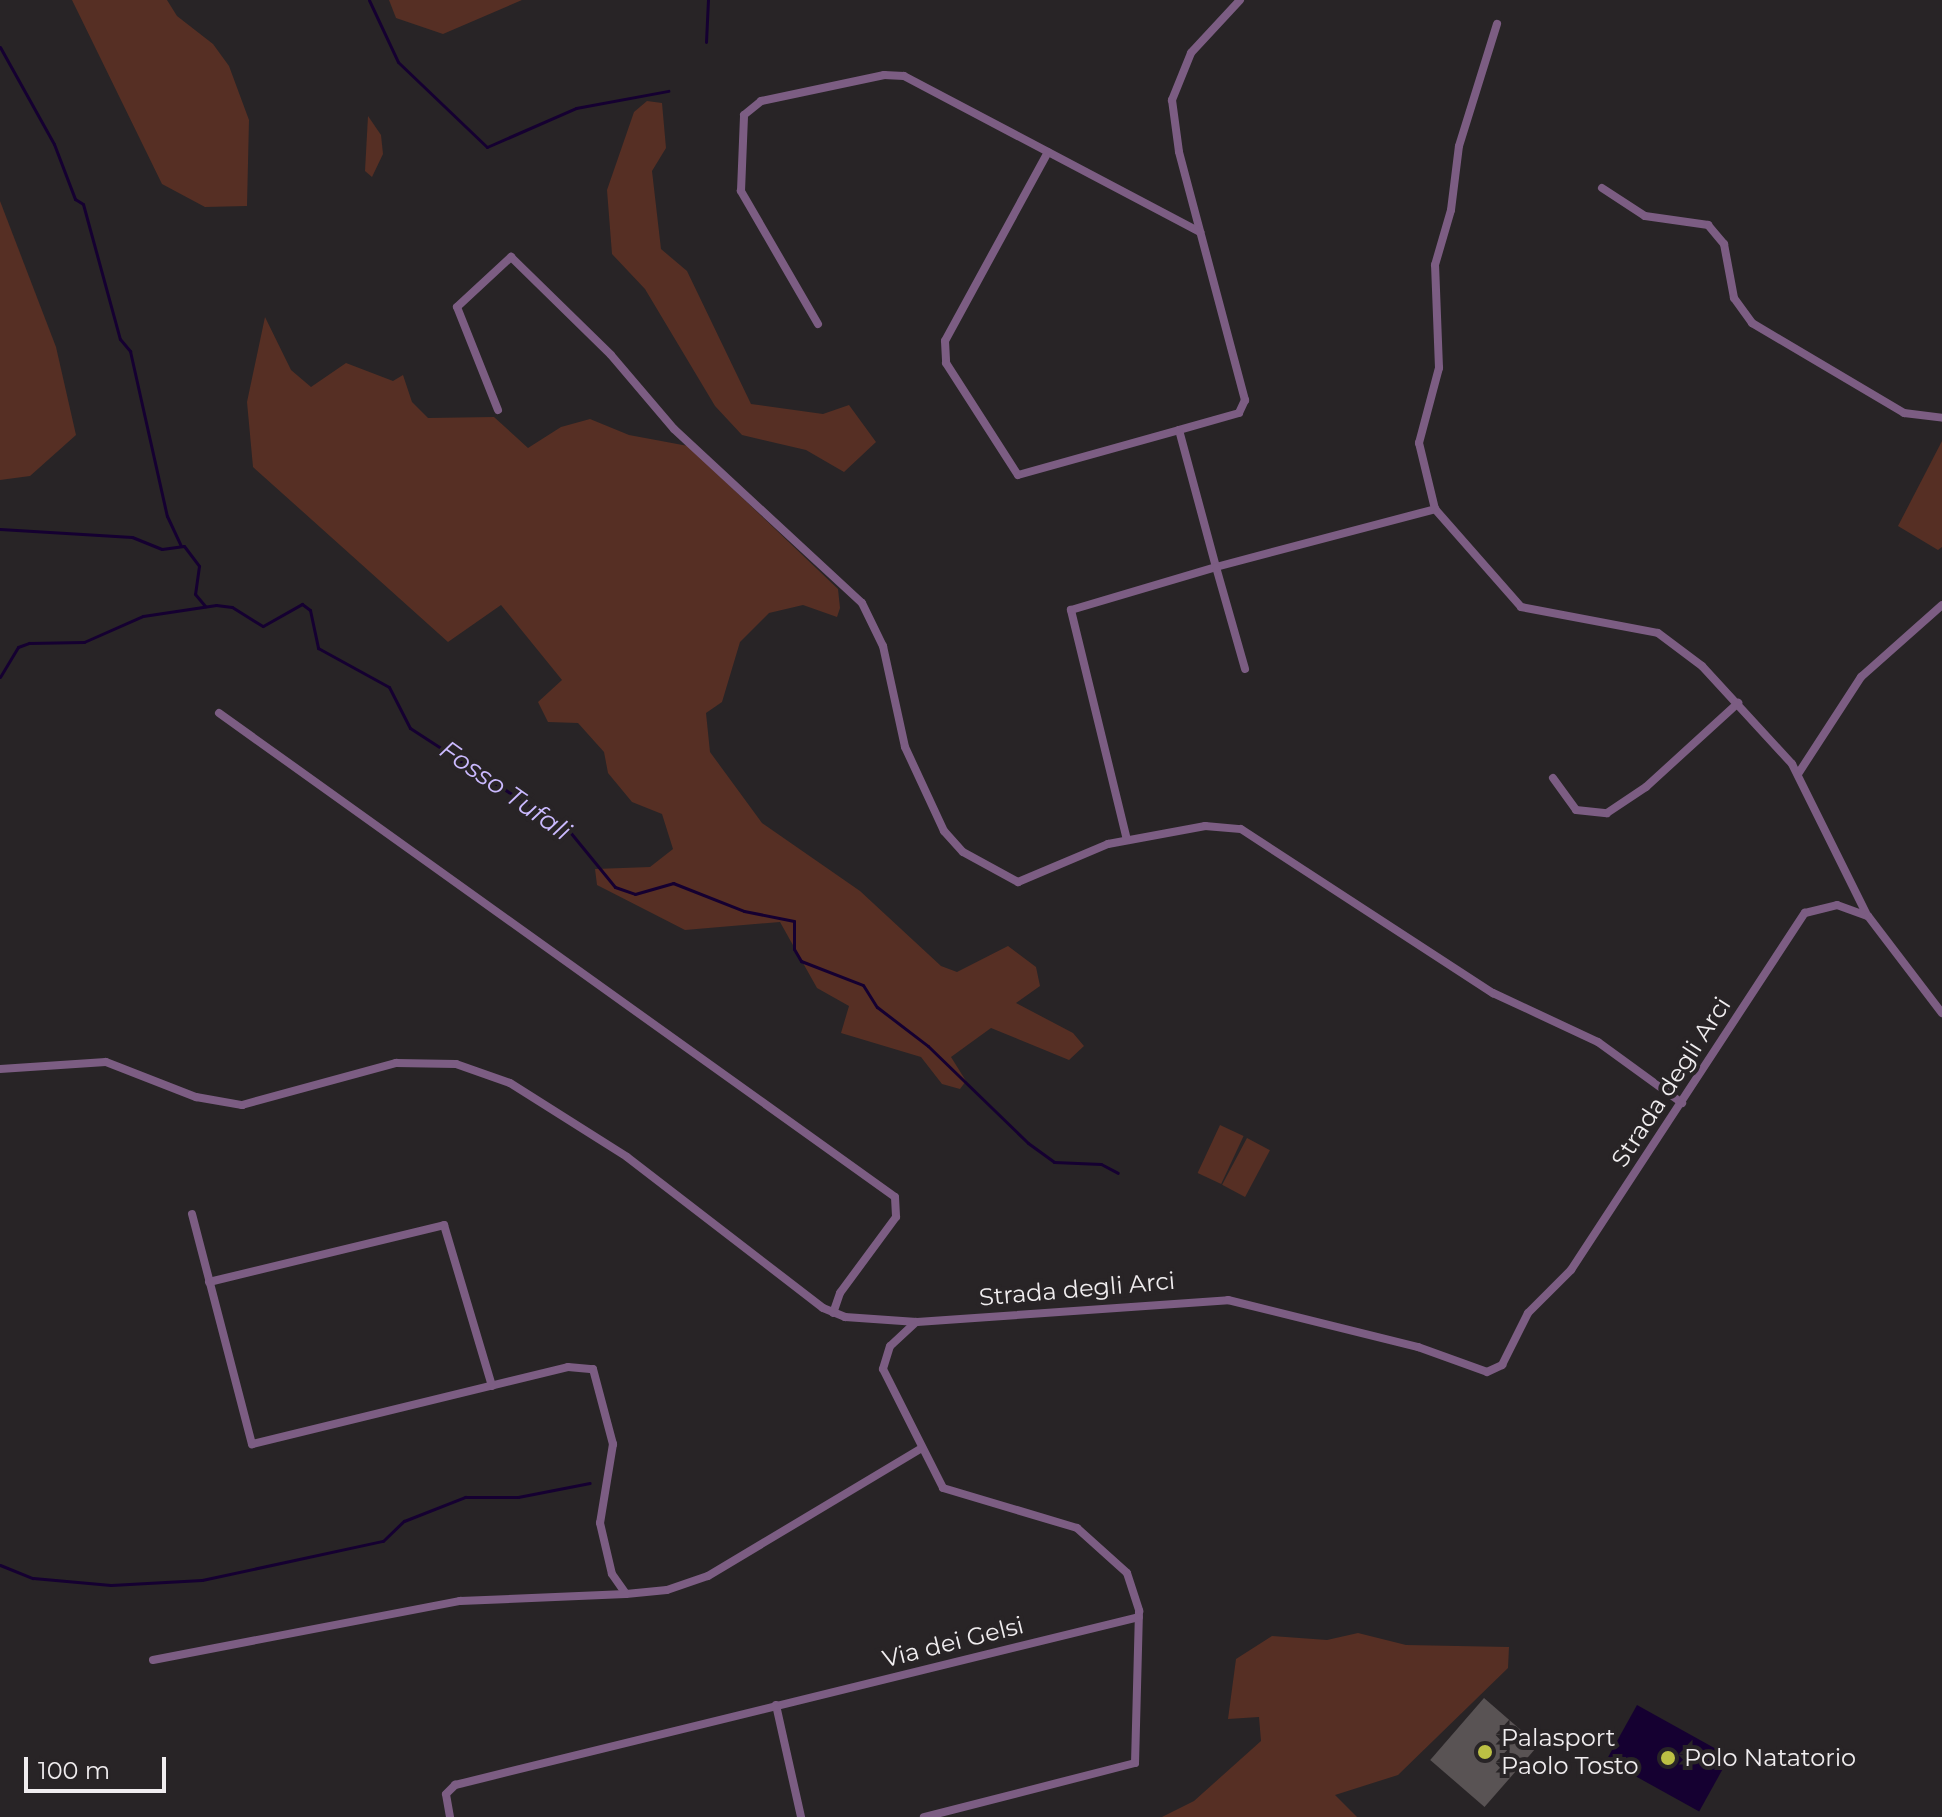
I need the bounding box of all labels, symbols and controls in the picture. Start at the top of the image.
water label: Fosso Tufali [433,734,577,848]
street label: Strada degli Arci [1605,992,1737,1172]
street label: Strada degli Arci [978,1266,1176,1312]
street label: Via dei Gelsi [879,1611,1027,1673]
place label: Palasport Paolo Tosto [1501,1724,1638,1780]
scale bar [28,1741,170,1791]
marker: Palasport Paolo Tosto [1476,1743,1494,1761]
place label: Polo Natatorio [1684,1744,1856,1772]
marker: Polo Natatorio [1659,1749,1677,1767]
text: 100 m [38,1756,110,1785]

